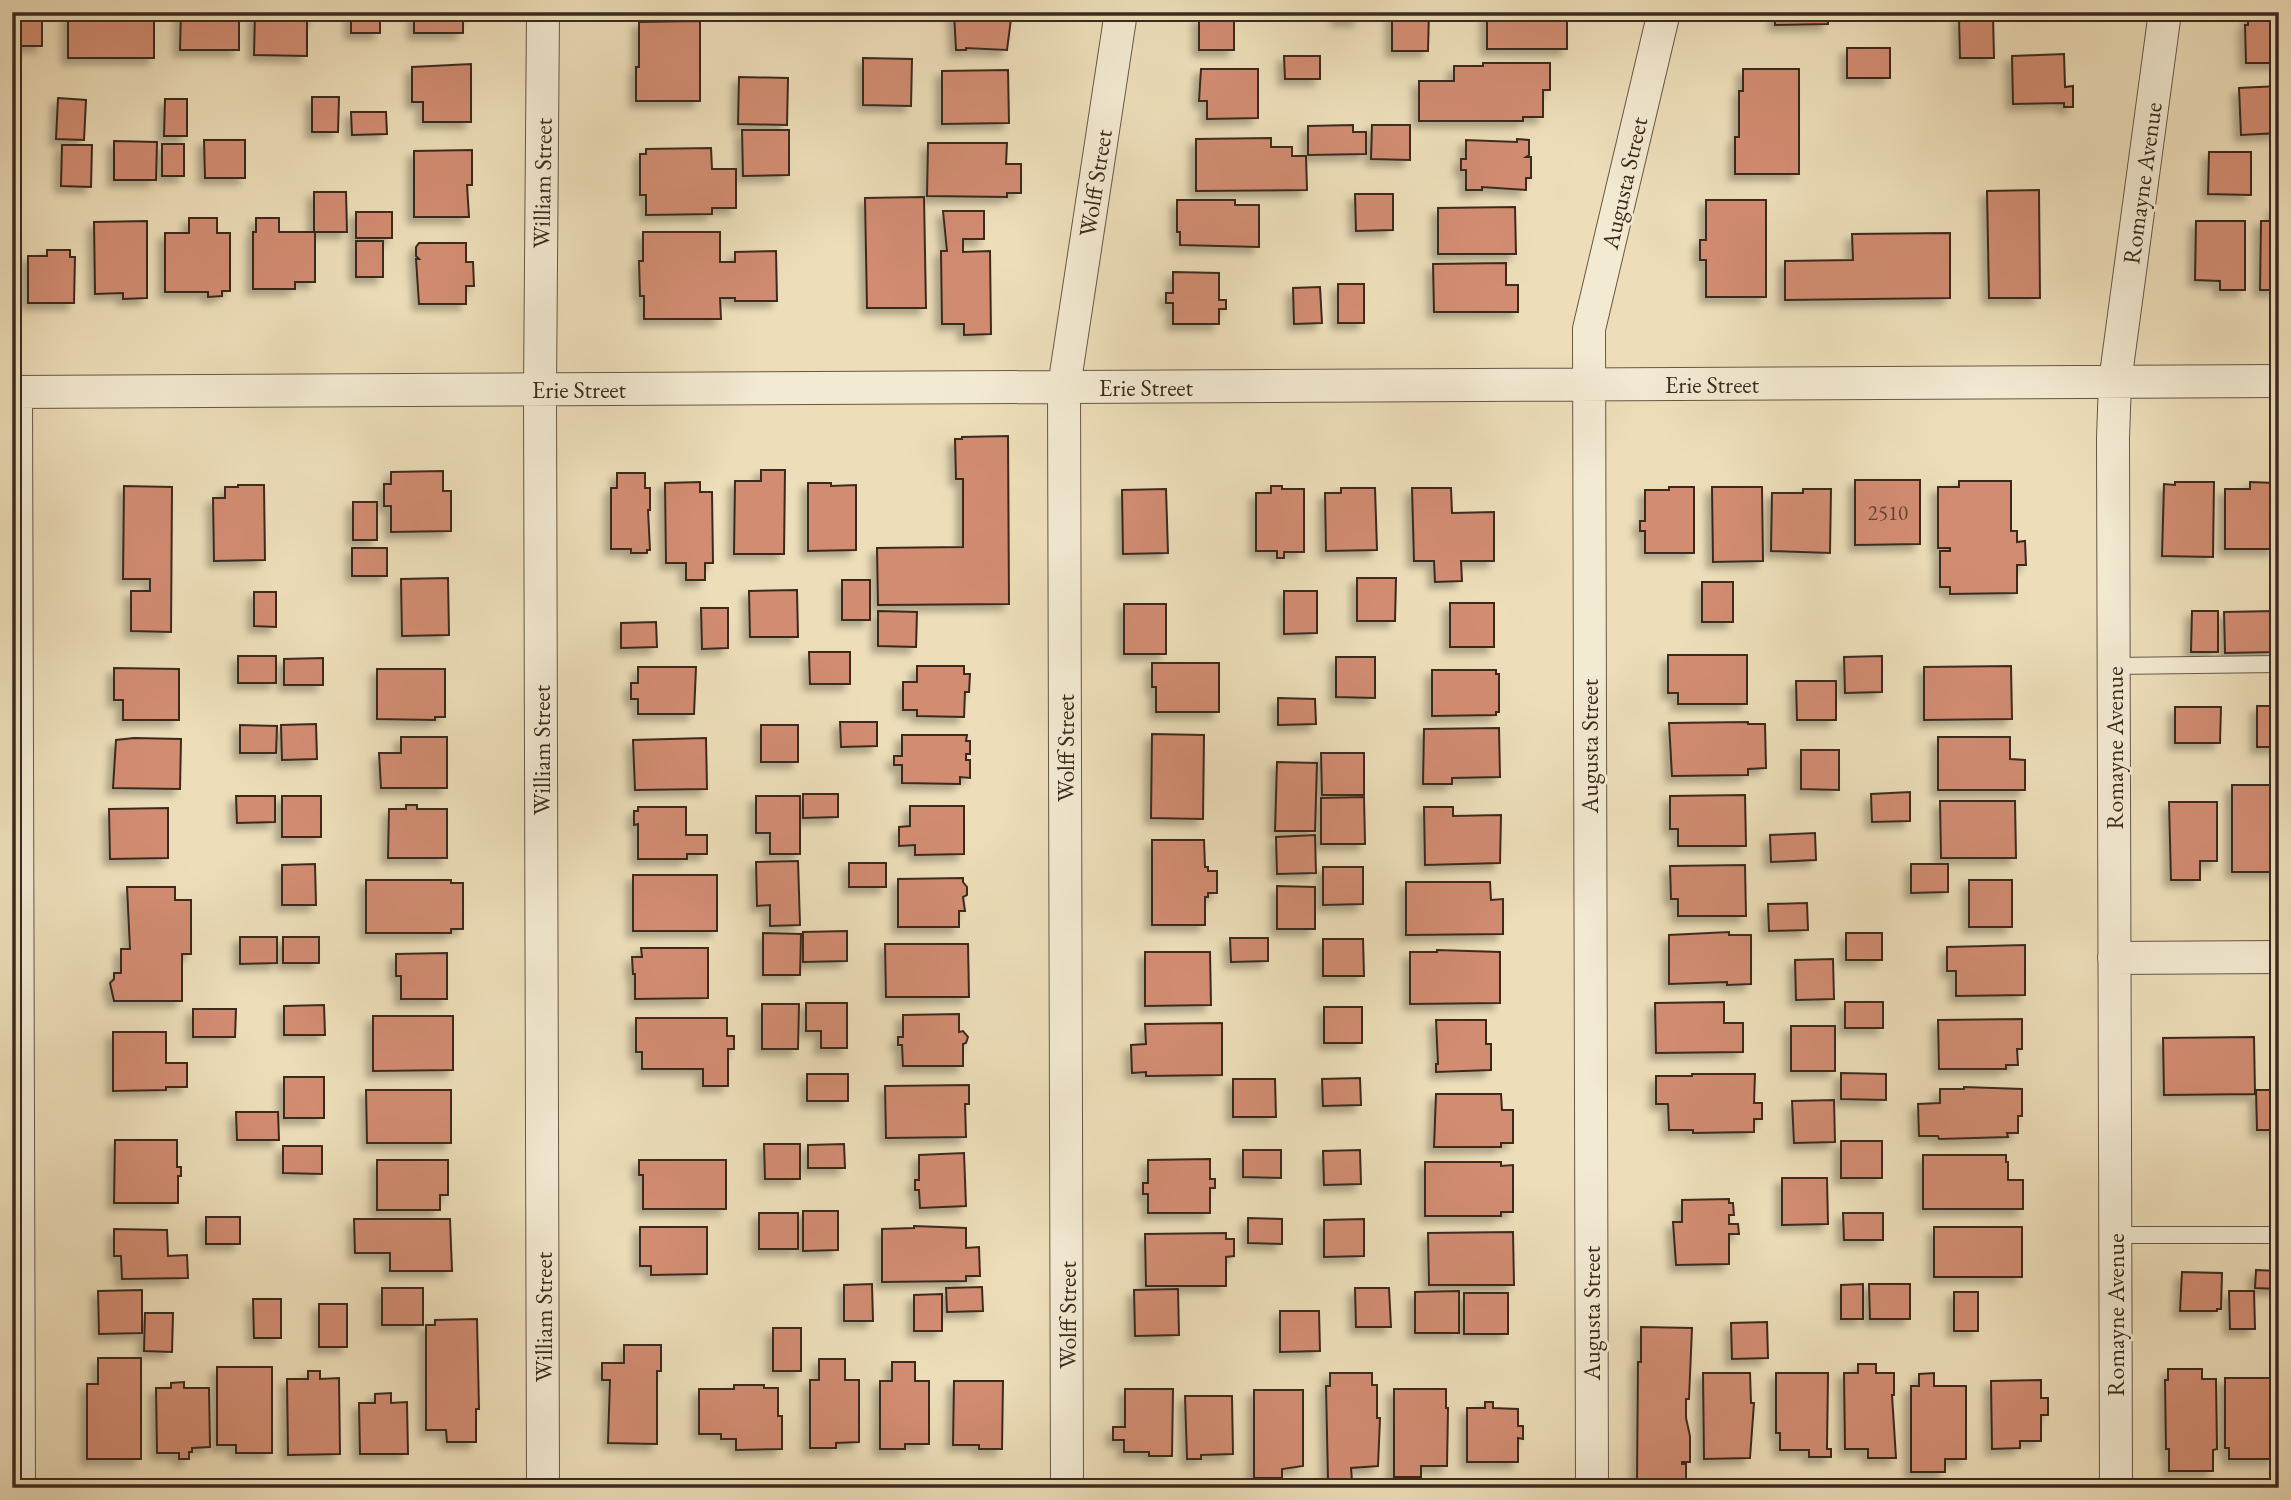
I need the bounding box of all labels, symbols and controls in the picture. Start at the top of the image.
street label: Romayne Avenue [2115,100,2169,266]
street label: Augusta Street [1594,113,1654,253]
street label: William Street [525,117,559,249]
street label: Wolff Street [1071,127,1119,239]
street label: Erie Street [1665,369,1760,400]
street label: Erie Street [1099,372,1194,403]
street label: Erie Street [532,374,627,405]
house number: 2510 [1868,499,1908,526]
street label: Romayne Avenue [2099,666,2130,830]
street label: Augusta Street [1574,678,1605,814]
street label: William Street [526,684,557,815]
street label: Wolff Street [1050,693,1081,802]
street label: Romayne Avenue [2100,1233,2131,1397]
street label: Augusta Street [1576,1245,1607,1381]
street label: William Street [528,1251,559,1382]
street label: Wolff Street [1052,1260,1083,1369]

